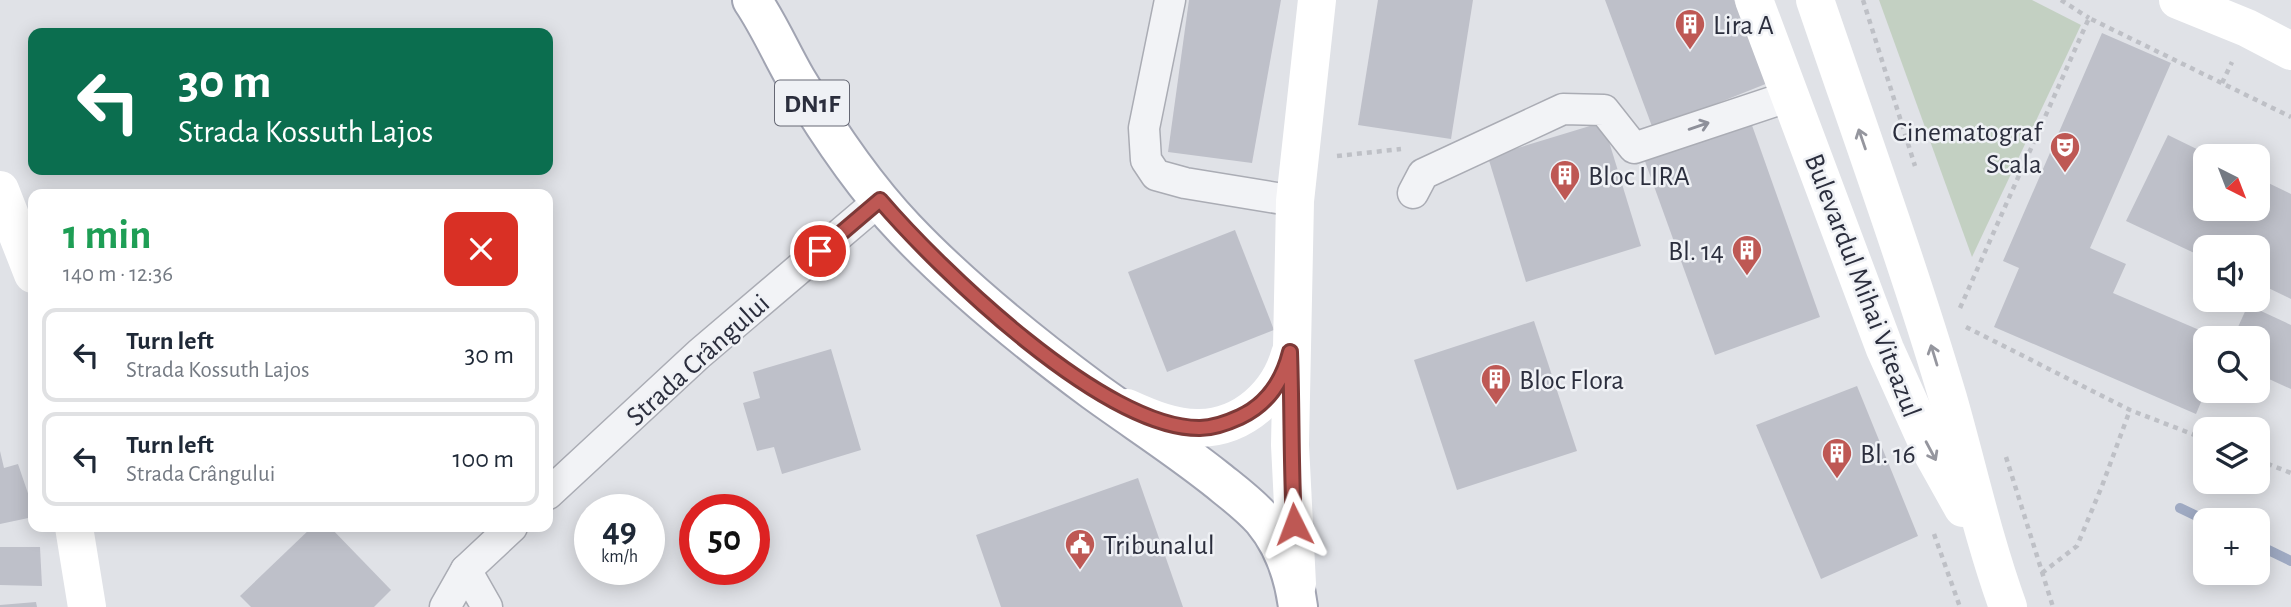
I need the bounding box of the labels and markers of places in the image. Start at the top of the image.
building icon: Lira A [1673,7,1707,51]
place label: Lira A [1713,12,1774,40]
place label: Cinematograf Scala [1892,119,2044,179]
theatre icon: Cinematograf Scala [2048,130,2082,174]
building icon: Bloc LIRA [1548,158,1582,202]
place label: Bloc LIRA [1588,163,1690,191]
pin [790,221,850,281]
building icon: Bl. 14 [1730,233,1764,277]
place label: Bl. 14 [1668,238,1724,266]
building icon: Bloc Flora [1479,362,1513,406]
place label: Bloc Flora [1519,367,1624,395]
building icon: Bl. 16 [1820,436,1854,480]
place label: Bl. 16 [1860,441,1916,469]
public building icon: Tribunalul [1063,527,1097,571]
place label: Tribunalul [1103,532,1215,560]

